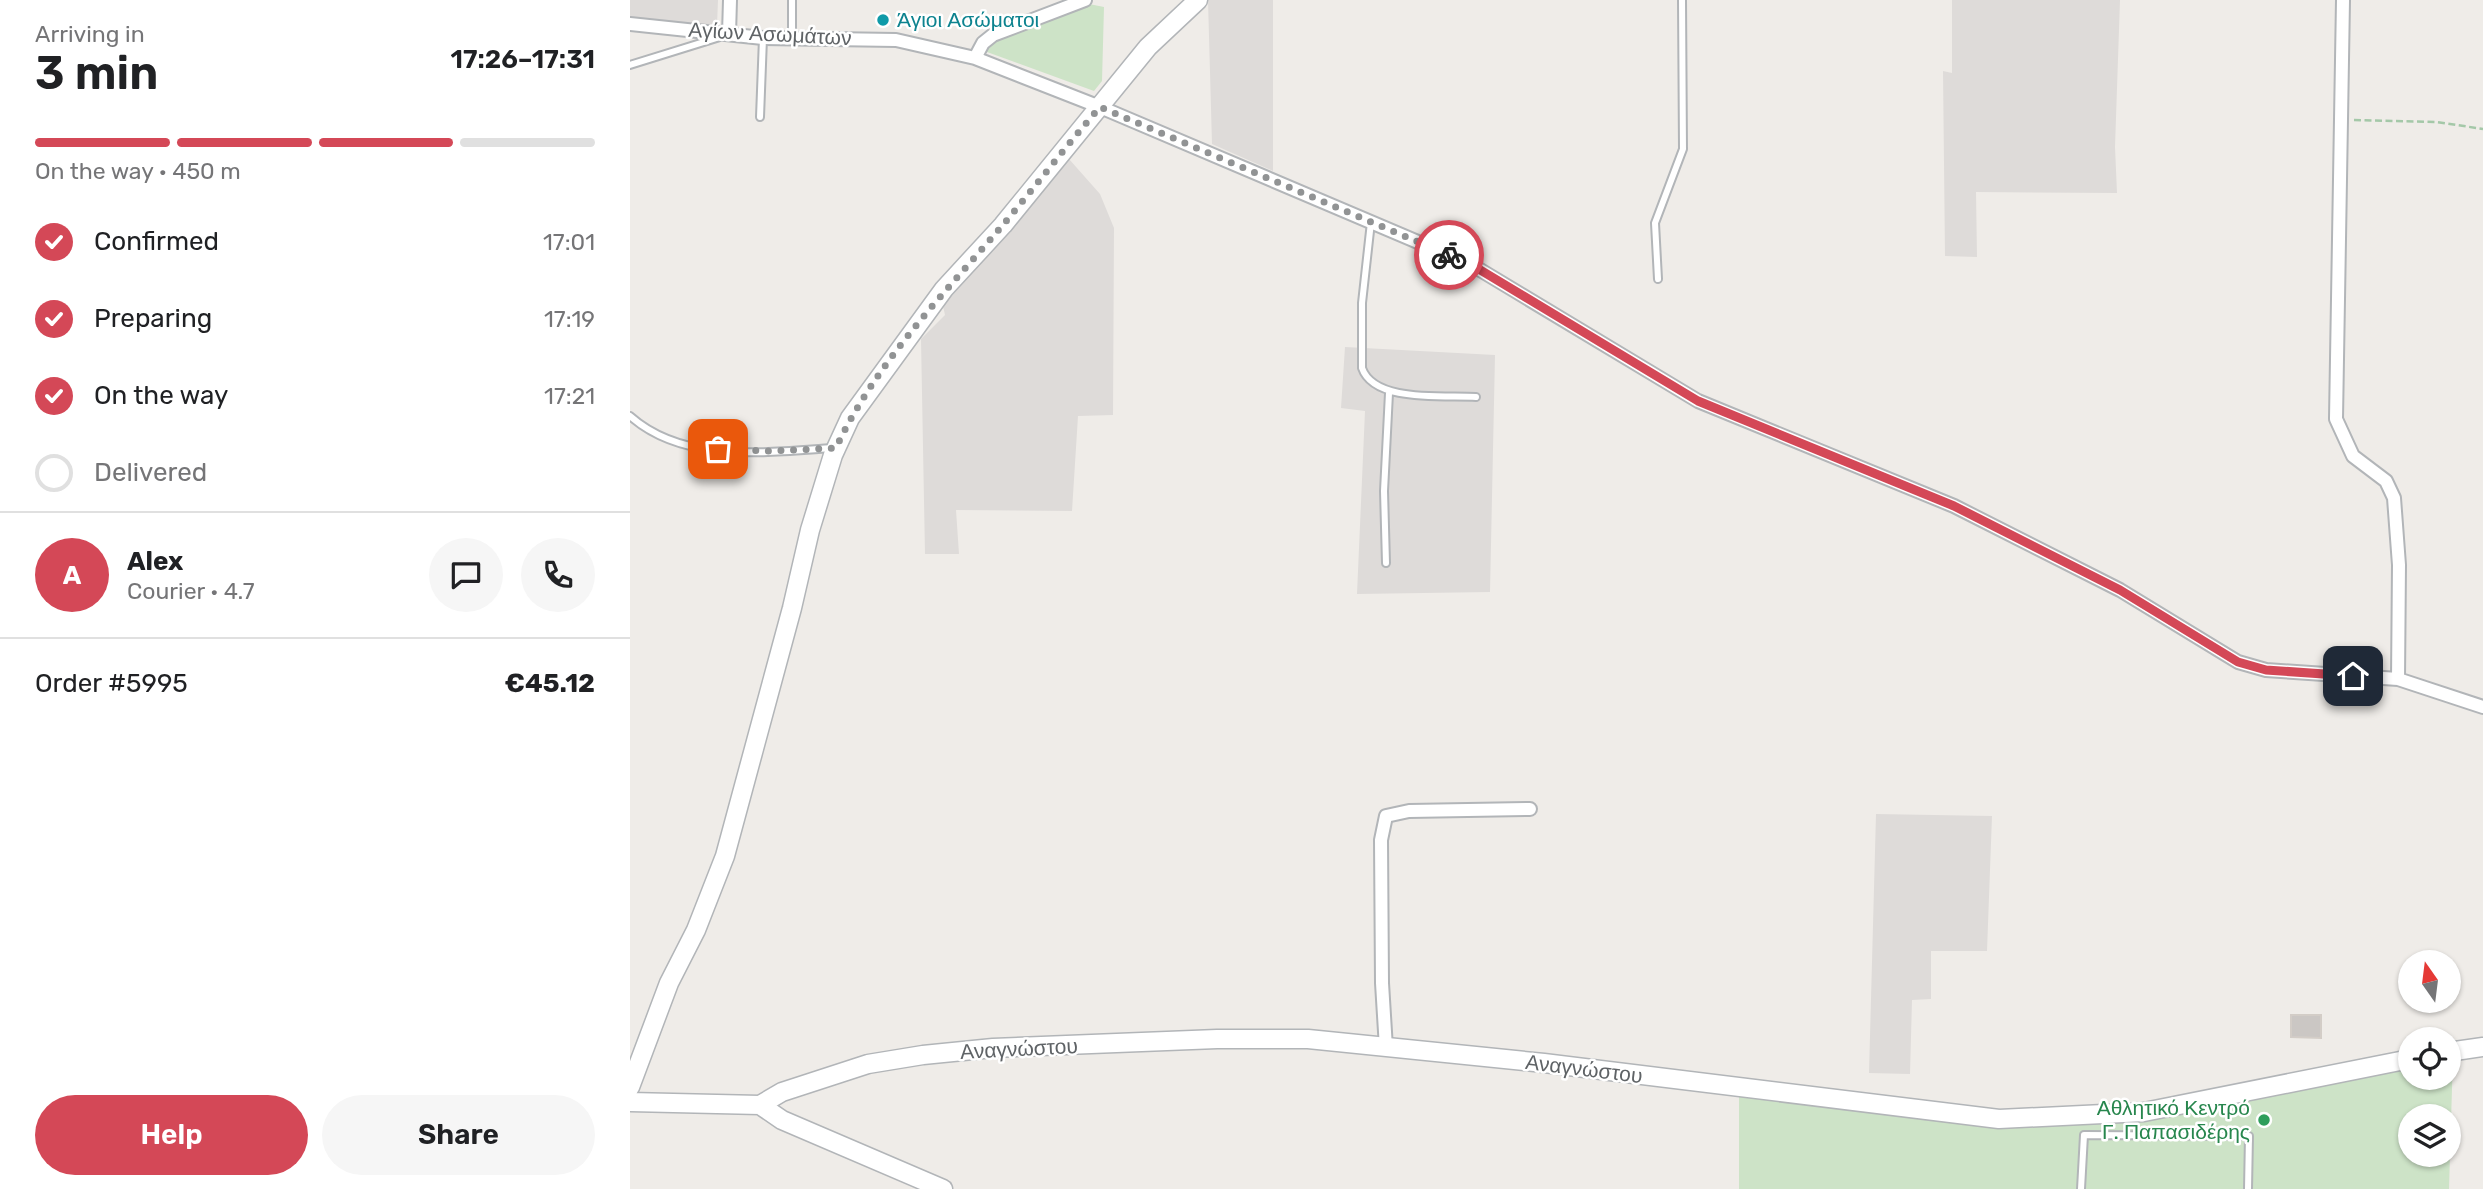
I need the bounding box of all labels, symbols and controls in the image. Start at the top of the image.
place label: Άγιοι Ασώματοι [897,7,1040,32]
marker: Άγιοι Ασώματοι [875,12,891,28]
street label: Αγίων Ασωμάτων [688,17,852,50]
text: Arriving in [35,20,145,48]
text: 17:26–17:31 [450,44,595,75]
text: 3 min [35,46,158,101]
text: On the way · 450 m [35,157,241,185]
courier [1414,220,1484,290]
icon: check [35,223,73,261]
text: Confirmed [94,226,219,257]
text: 17:01 [543,228,595,256]
icon: bike [1430,236,1468,274]
icon: check [35,300,73,338]
text: Preparing [94,303,212,334]
text: 17:19 [544,305,595,333]
icon: check [35,377,73,415]
text: On the way [94,380,228,411]
text: 17:21 [544,382,595,410]
pin [688,419,748,479]
icon: bag [699,430,737,468]
text: Delivered [94,457,207,488]
button: chat [429,538,503,612]
button: phone [521,538,595,612]
text: Alex [127,546,183,577]
text: A [63,560,81,591]
text: Courier · 4.7 [127,577,254,605]
pin [2323,646,2383,706]
icon: home [2334,657,2372,695]
text: Order #5995 [35,668,188,699]
text: €45.12 [505,668,595,699]
north arrow [2398,950,2460,1013]
map controls [2398,950,2461,1167]
button: locate [2398,1027,2461,1090]
street label: Αναγνώστου [960,1033,1078,1064]
street label: Αναγνώστου [1524,1049,1644,1088]
button: Help [35,1095,308,1175]
button: Share [322,1095,595,1175]
place label: Αθλητικό Κεντρό Γ. Παπασιδέρης [2097,1095,2250,1144]
button: layers [2398,1104,2461,1167]
marker: Αθλητικό Κεντρό Γ. Παπασιδέρης [2256,1112,2272,1128]

